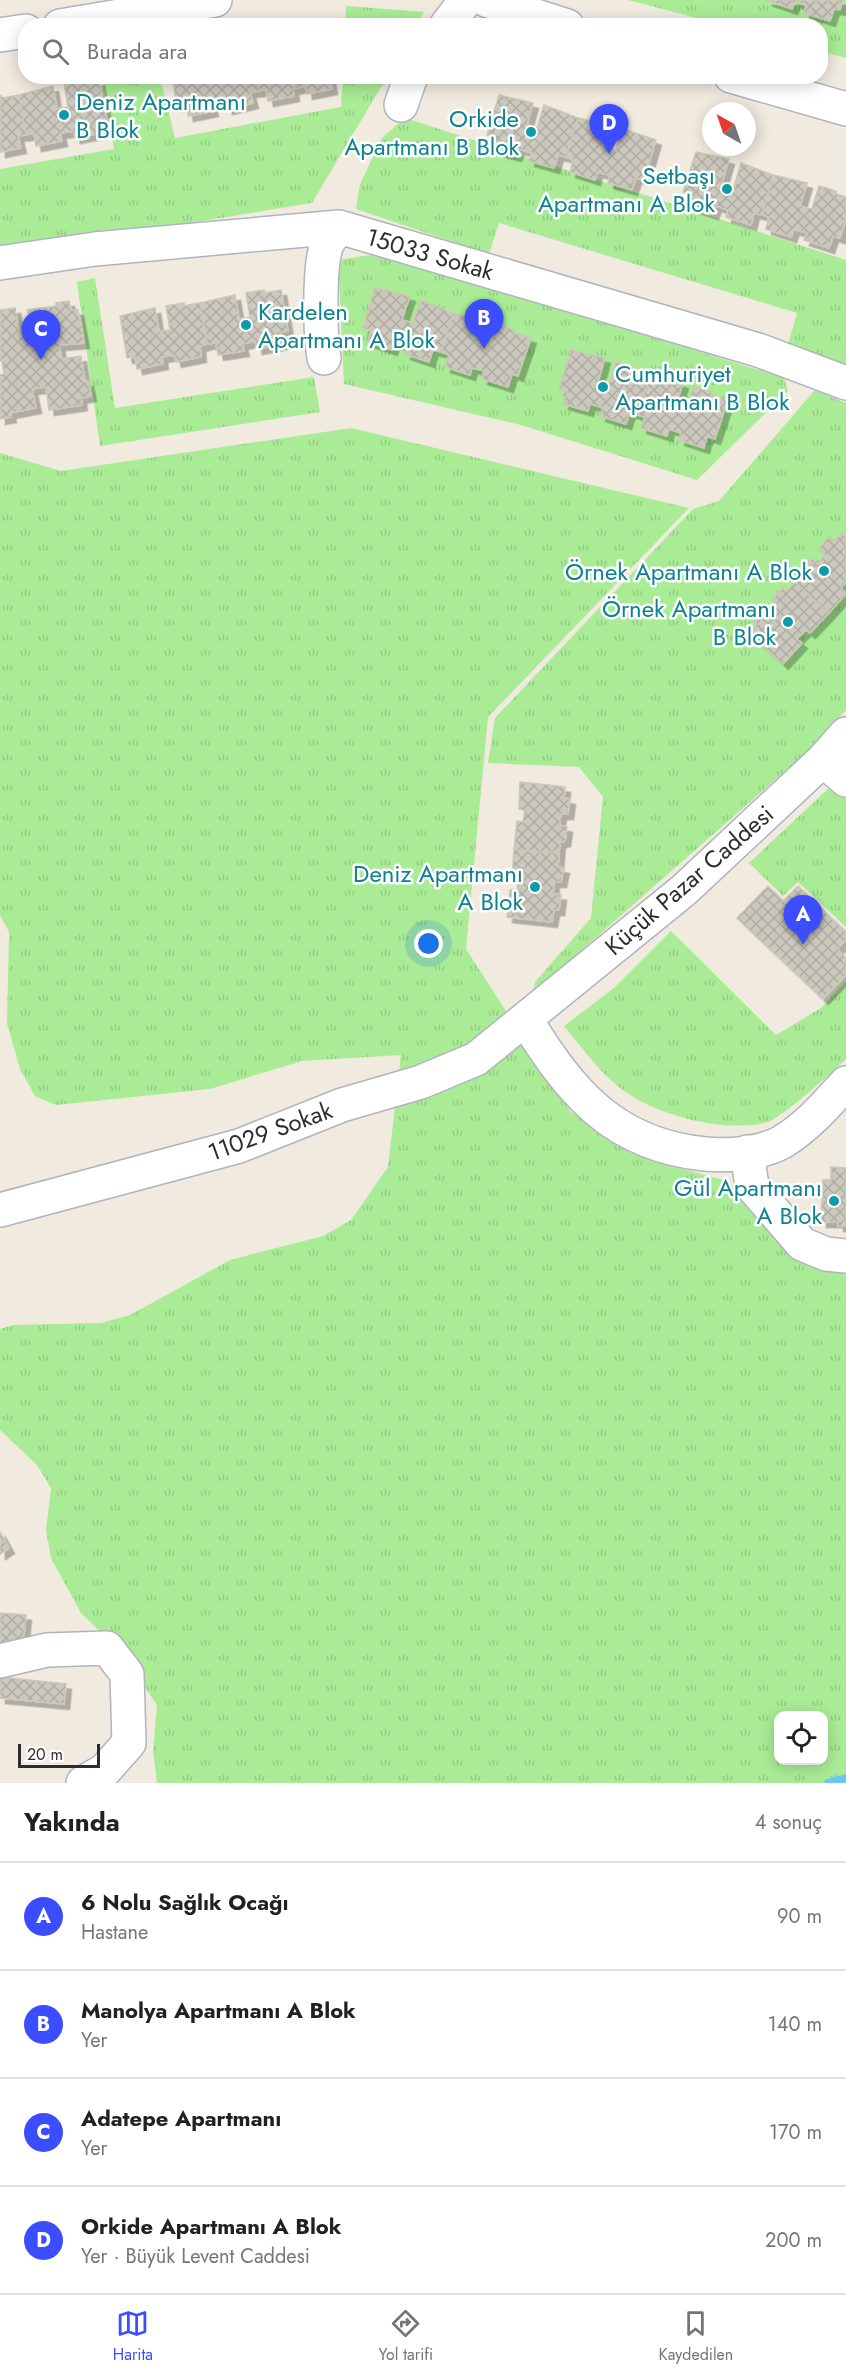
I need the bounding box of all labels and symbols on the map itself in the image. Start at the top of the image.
place label: Deniz Apartmanı B Blok [76,84,246,147]
place label: Orkide Apartmanı B Blok [344,101,519,164]
north arrow [702,102,756,156]
pin: D [590,104,628,154]
marker: Deniz Apartmanı B Blok [57,108,71,122]
marker: Orkide Apartmanı B Blok [524,125,538,139]
place label: Setbaşı Apartmanı A Blok [538,158,715,221]
marker: Setbaşı Apartmanı A Blok [720,182,734,196]
street label: 15033 Sokak [362,219,498,289]
place label: Kardelen Apartmanı A Blok [258,294,435,357]
pin: B [464,300,504,349]
pin: C [22,310,60,360]
marker: Kardelen Apartmanı A Blok [239,318,253,332]
place label: Cumhuriyet Apartmanı B Blok [615,356,790,419]
marker: Cumhuriyet Apartmanı B Blok [596,380,610,394]
place label: Örnek Apartmanı A Blok [565,554,812,589]
marker: Örnek Apartmanı A Blok [817,564,831,578]
place label: Örnek Apartmanı B Blok [602,591,776,654]
marker: Örnek Apartmanı B Blok [781,615,795,629]
street label: Küçük Pazar Caddesi [597,797,781,963]
place label: Deniz Apartmanı A Blok [353,856,523,919]
marker: Deniz Apartmanı A Blok [528,880,542,894]
pin: A [784,896,822,945]
your location [414,929,443,958]
street label: 11029 Sokak [203,1092,337,1170]
place label: Gül Apartmanı A Blok [674,1170,822,1233]
marker: Gül Apartmanı A Blok [827,1194,841,1208]
scale bar [18,1741,100,1768]

